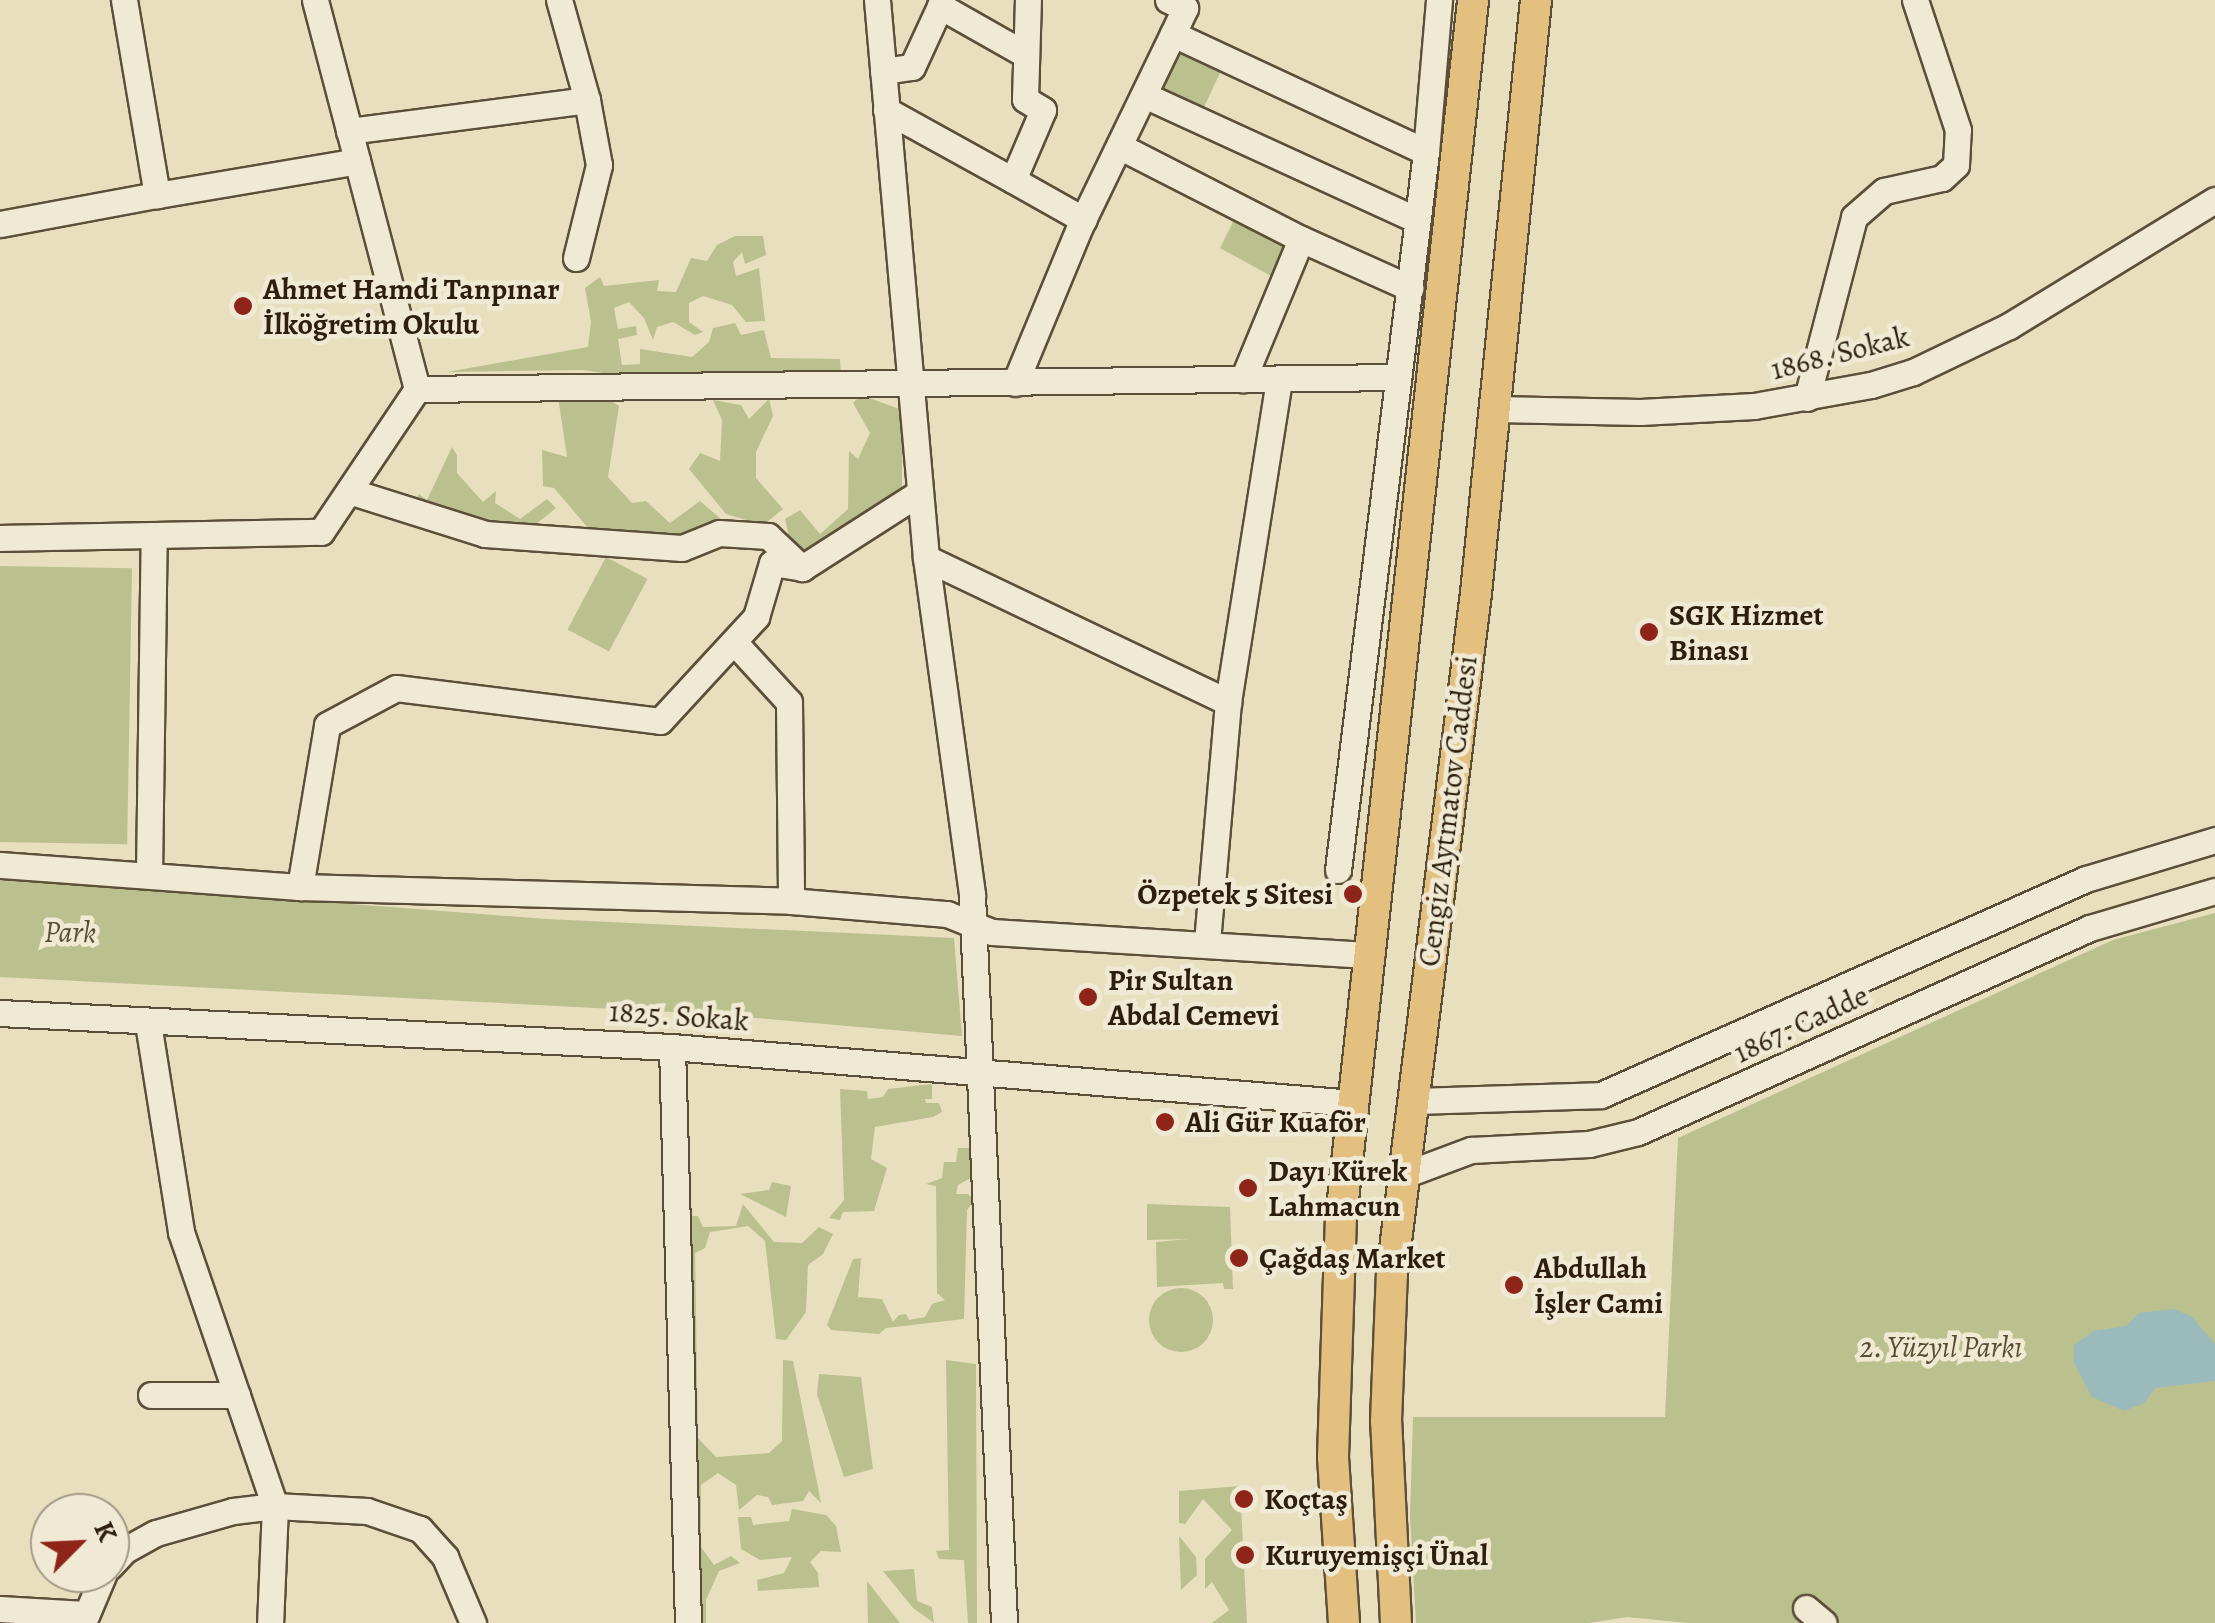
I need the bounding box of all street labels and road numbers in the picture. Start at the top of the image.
street label: 1868. Sokak [1767,318,1913,388]
street label: Cengiz Aytmatov Caddesi [1411,653,1485,969]
street label: 1867. Cadde [1728,977,1874,1071]
street label: 1825. Sokak [608,993,750,1039]

